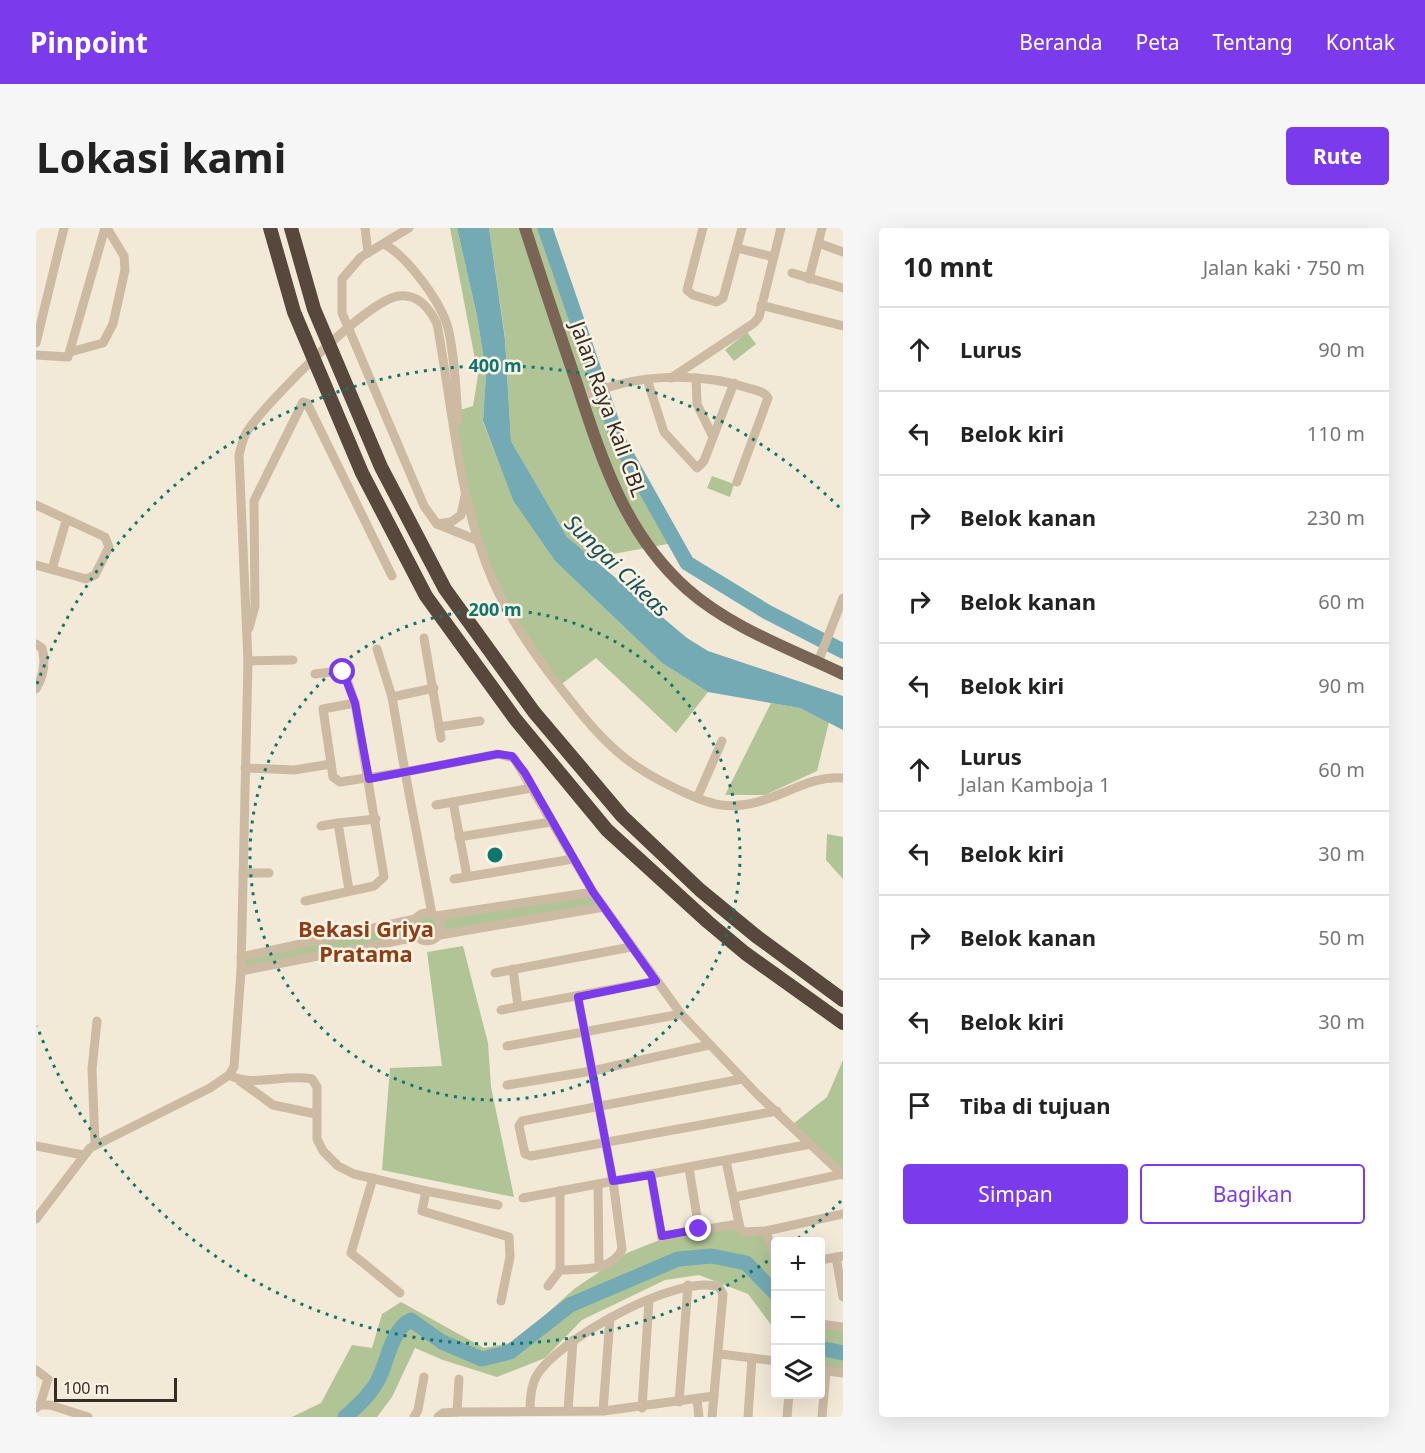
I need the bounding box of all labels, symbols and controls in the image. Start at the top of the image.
text: Pinpoint [30,23,148,61]
text: Beranda [1019,28,1103,56]
text: Peta [1136,28,1179,56]
text: Tentang [1212,28,1293,56]
text: Kontak [1326,28,1395,56]
button: Rute [1286,127,1389,185]
text: Lokasi kami [36,128,286,185]
text: 10 mnt [903,249,993,285]
text: Jalan kaki · 750 m [1203,254,1365,281]
street label: Jalan Raya Kali CBL [564,315,654,501]
icon: ahead [903,333,936,366]
text: Lurus [960,334,1022,364]
text: 90 m [1318,336,1365,363]
text: 400 m [468,353,522,377]
icon: left [903,417,936,450]
text: Belok kiri [960,418,1064,448]
text: 110 m [1307,420,1365,447]
icon: right [903,501,936,534]
text: Belok kanan [960,502,1096,532]
text: 230 m [1307,504,1365,531]
water label: Sungai Cikeas [559,507,677,623]
icon: right [903,585,936,618]
text: Belok kanan [960,586,1096,616]
text: 60 m [1318,588,1365,615]
text: 200 m [468,597,522,621]
route start [329,658,355,684]
icon: left [903,669,936,702]
text: Belok kiri [960,670,1064,700]
text: 90 m [1318,672,1365,699]
text: Lurus [960,741,1022,771]
icon: ahead [903,753,936,786]
text: 60 m [1318,756,1365,783]
text: Jalan Kamboja 1 [960,771,1110,798]
icon: left [903,837,936,870]
text: Belok kiri [960,838,1064,868]
text: 30 m [1318,840,1365,867]
centre of rings [485,845,505,865]
district label: Bekasi Griya Pratama [298,913,434,968]
icon: right [903,921,936,954]
text: Belok kanan [960,922,1096,952]
text: 50 m [1318,924,1365,951]
icon: left [903,1005,936,1038]
text: Belok kiri [960,1006,1064,1036]
text: 30 m [1318,1008,1365,1035]
icon: arrive [903,1089,936,1122]
text: Tiba di tujuan [960,1090,1110,1120]
button: Simpan [903,1164,1128,1224]
button: Bagikan [1140,1164,1365,1224]
route end [685,1215,711,1241]
map controls [771,1237,825,1399]
button: + [771,1237,825,1291]
button: − [771,1291,825,1345]
button: layers [771,1345,825,1399]
scale bar [54,1375,177,1402]
text: 100 m [63,1377,110,1399]

